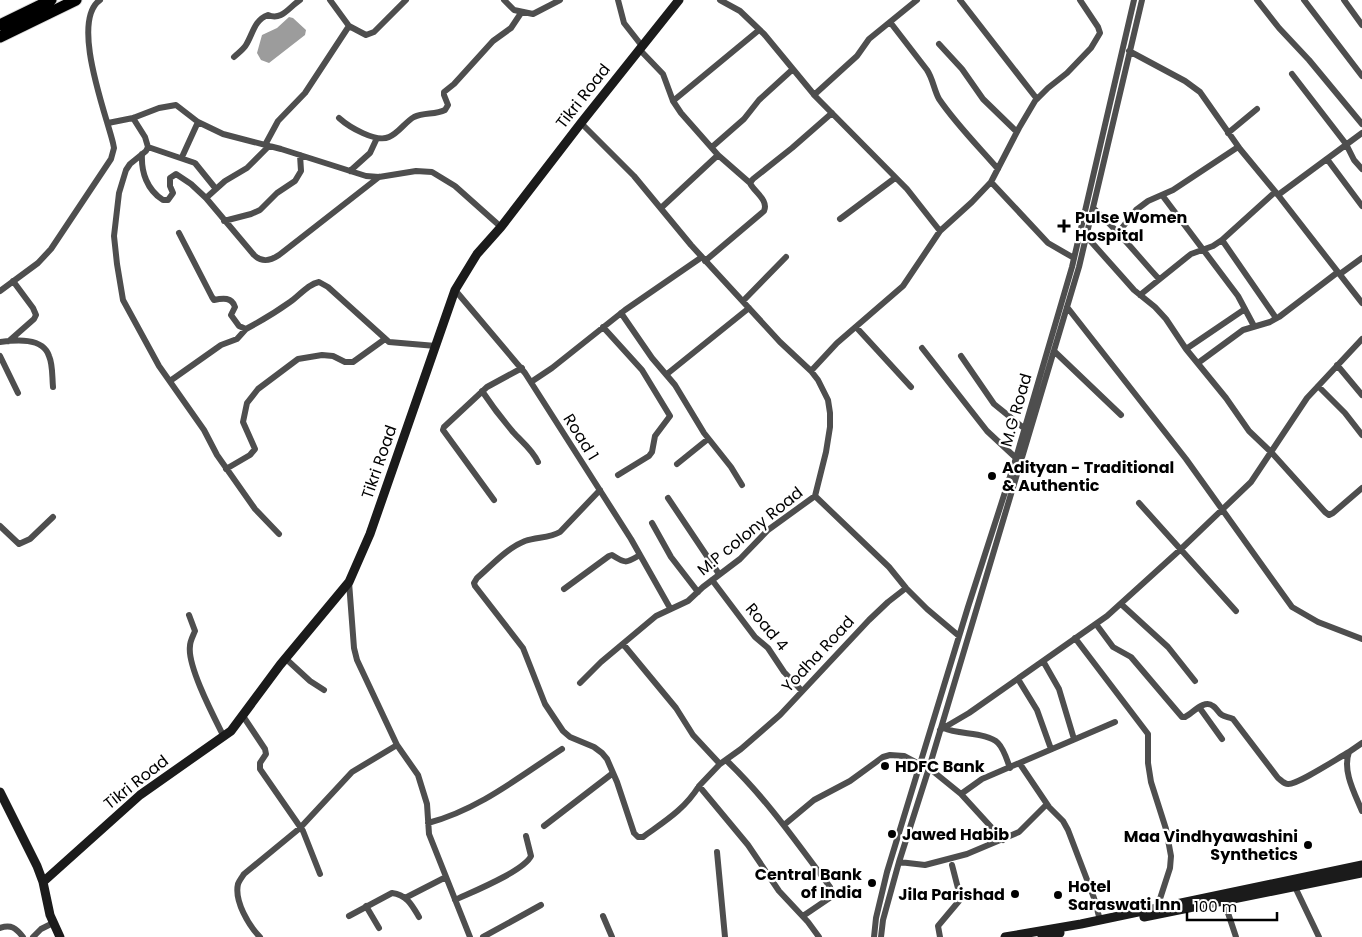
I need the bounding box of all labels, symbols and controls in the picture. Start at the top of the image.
street label: Tikri Road [550,59,616,133]
place label: Pulse Women Hospital [1075,206,1187,247]
marker: Pulse Women Hospital [1057,219,1071,233]
street label: M.G Road [995,371,1037,449]
street label: Road 1 [558,409,604,465]
street label: Tikri Road [356,422,402,502]
place label: Adityan - Traditional & Authentic [1002,456,1174,497]
marker: Adityan - Traditional & Authentic [986,470,998,482]
street label: M.P colony Road [692,481,808,581]
street label: Road 4 [740,598,794,656]
street label: Yodha Road [776,611,860,697]
street label: Tikri Road [99,749,173,815]
place label: HDFC Bank [895,755,985,778]
marker: HDFC Bank [879,760,891,772]
place label: Jawed Habib [902,823,1009,846]
place label: Maa Vindhyawashini Synthetics [1124,825,1298,866]
marker: Jawed Habib [886,828,898,840]
marker: Maa Vindhyawashini Synthetics [1302,839,1314,851]
place label: Central Bank of India [755,863,862,904]
place label: Hotel Saraswati Inn [1068,875,1181,916]
marker: Central Bank of India [866,877,878,889]
place label: Jila Parishad [898,883,1005,906]
marker: Jila Parishad [1009,888,1021,900]
marker: Hotel Saraswati Inn [1052,889,1064,901]
scale bar [1187,890,1277,922]
text: 100 m [1194,896,1237,917]

